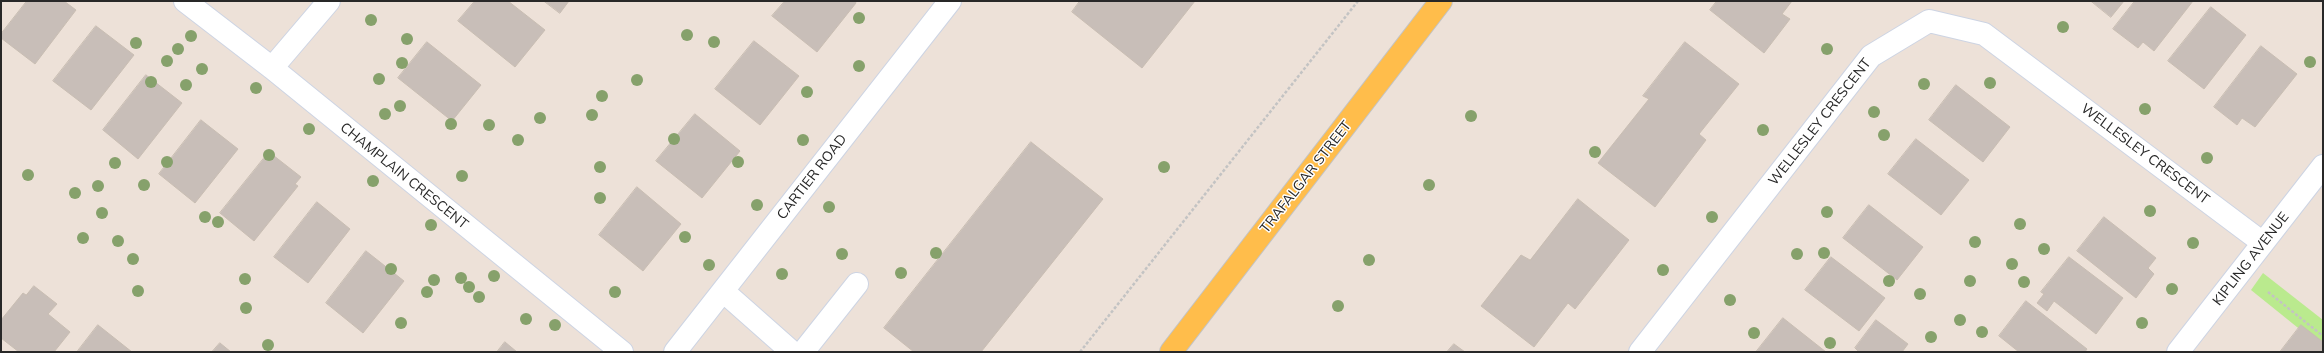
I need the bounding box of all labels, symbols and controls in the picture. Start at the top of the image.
street label: WELLESLEY CRESCENT [1765,55,1875,189]
street label: WELLESLEY CRESCENT [2077,100,2213,208]
street label: TRAFALGAR STREET [1257,117,1355,237]
street label: CHAMPLAIN CRESCENT [337,119,471,233]
street label: CARTIER ROAD [773,131,851,223]
street label: KIPLING AVENUE [2209,209,2293,309]

